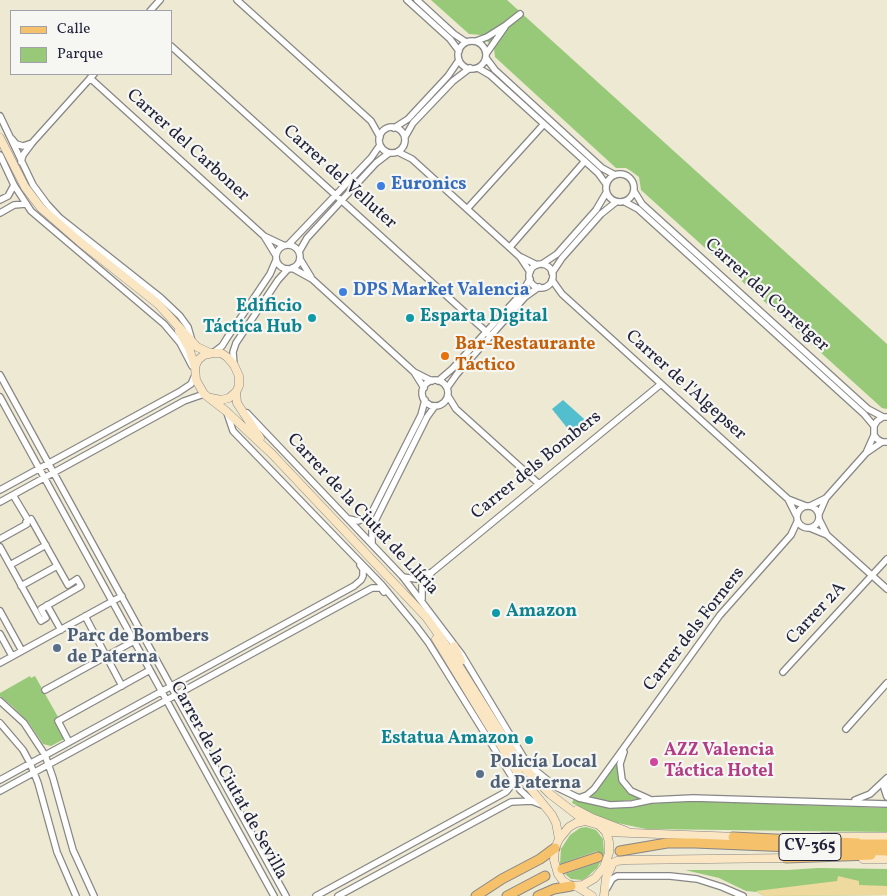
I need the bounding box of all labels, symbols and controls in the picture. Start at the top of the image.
legend [10,10,172,75]
text: Calle [57,19,90,40]
text: Parque [57,44,103,65]
street label: Carrer del Carboner [121,85,253,207]
street label: Carrer del Velluter [278,121,400,235]
place label: Euronics [391,175,467,197]
marker: Euronics [375,180,387,192]
street label: Carrer del Corretger [699,235,833,357]
place label: DPS Market Valencia [353,281,529,303]
marker: DPS Market Valencia [337,286,349,298]
place label: Edificio Táctica Hub [203,297,302,340]
place label: Esparta Digital [420,307,548,329]
marker: Edificio Táctica Hub [306,312,318,324]
marker: Esparta Digital [404,312,416,324]
street label: Carrer de l'Algepser [620,326,750,446]
place label: Bar-Restaurante Táctico [455,335,596,378]
marker: Bar-Restaurante Táctico [439,350,451,362]
street label: Carrer dels Bombers [468,407,606,525]
street label: Carrer de la Ciutat de Llíria [281,430,443,600]
street label: Carrer dels Forners [640,564,750,696]
street label: Carrer 2A [783,578,851,650]
place label: Amazon [506,602,577,624]
marker: Amazon [490,607,502,619]
place label: Parc de Bombers de Paterna [67,627,209,670]
marker: Parc de Bombers de Paterna [51,642,63,654]
street label: Carrer de la Ciutat de Sevilla [164,678,292,884]
place label: Estatua Amazon [381,729,519,751]
marker: Estatua Amazon [523,734,535,746]
place label: AZZ Valencia Táctica Hotel [664,741,774,784]
place label: Policía Local de Paterna [490,753,597,796]
marker: AZZ Valencia Táctica Hotel [648,756,660,768]
marker: Policía Local de Paterna [474,768,486,780]
road number: CV-365 [779,834,841,860]

